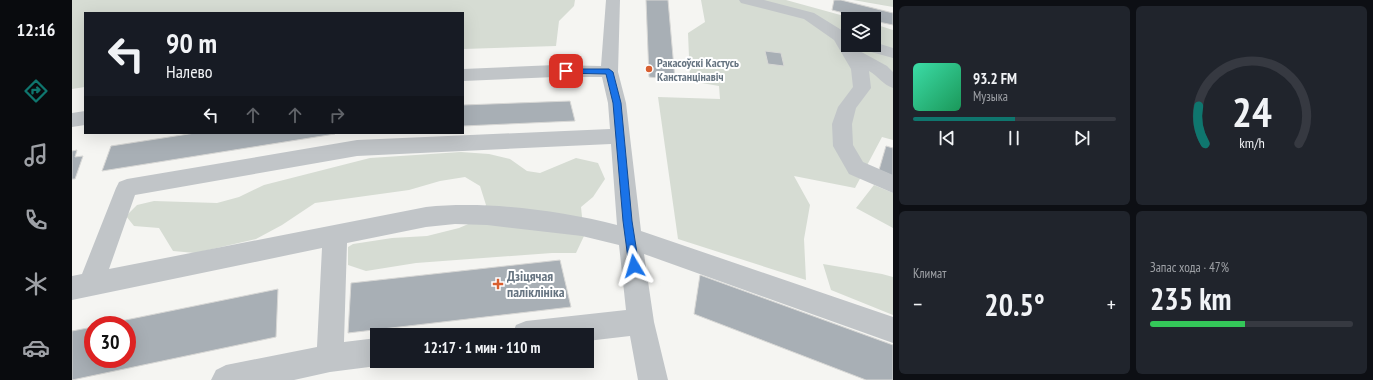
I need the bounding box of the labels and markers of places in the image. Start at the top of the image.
pin [549,54,583,88]
place label: Ракасоўскі Кастусь Канстанцінавіч [657,55,739,84]
marker: Ракасоўскі Кастусь Канстанцінавіч [644,64,654,74]
place label: Дзіцячая паліклініка [507,267,565,301]
marker: Дзіцячая паліклініка [492,278,504,290]

